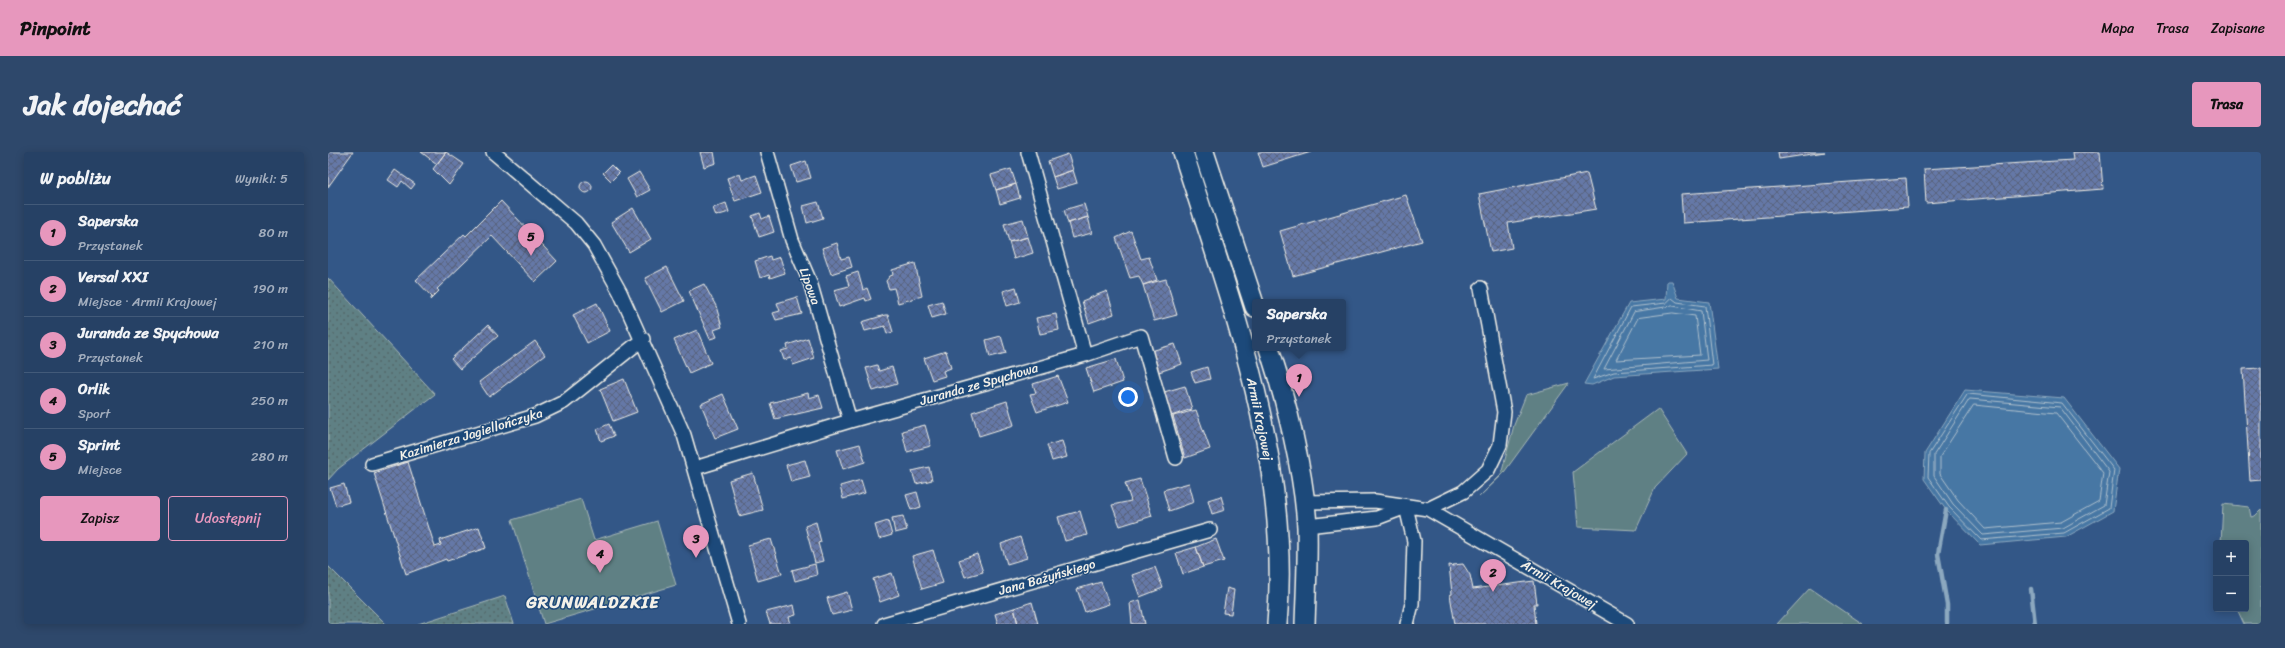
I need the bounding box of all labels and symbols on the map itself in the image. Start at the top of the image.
pin: 5 [518,223,544,256]
street label: Lipowa [793,264,828,308]
street label: Juranda ze Spychowa [916,356,1041,412]
pin: 1 [1286,364,1312,397]
street label: Armii Krajowej [1240,374,1280,464]
your location [1118,387,1138,407]
street label: Kazimierza Jagiellończyka [396,401,546,467]
pin: 3 [683,525,709,558]
pin: 4 [587,540,613,573]
street label: Jana Bażyńskiego [995,552,1099,602]
street label: Armii Krajowej [1516,552,1602,616]
pin: 2 [1480,559,1506,592]
district label: GRUNWALDZKIE [525,587,660,617]

